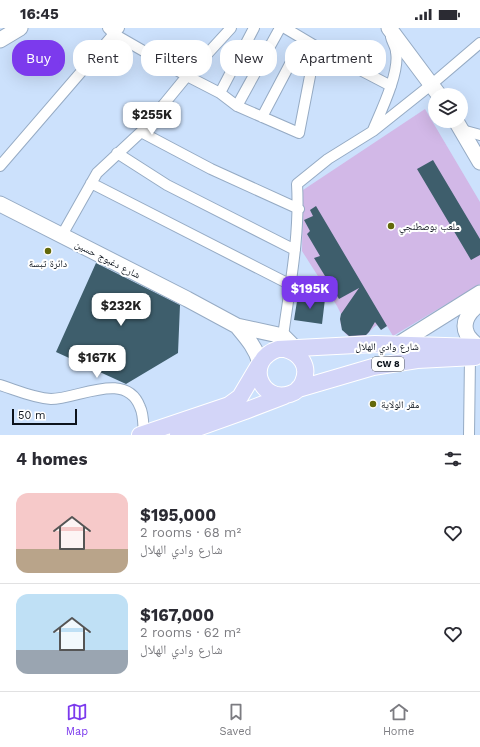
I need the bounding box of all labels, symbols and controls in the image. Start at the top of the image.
text: 16:45 [20,5,59,23]
chip: Buy [12,40,65,76]
chip: Rent [73,40,133,76]
chip: Filters [141,40,212,76]
chip: New [220,40,277,76]
chip: Apartment [285,40,386,76]
map controls [428,88,468,128]
button: layers [428,88,468,128]
pin: $255K [124,102,180,136]
text: $255K [132,107,172,122]
marker: ملعب بوصطنجي [386,221,396,231]
place label: ملعب بوصطنجي [399,221,460,235]
street label: شارع دغبوج حسين [73,238,142,282]
marker: دائرة تبسة [43,246,53,256]
place label: دائرة تبسة [29,258,67,269]
pin: $195K [282,276,338,310]
text: $195K [291,281,329,296]
pin: $232K [93,293,149,327]
text: $232K [101,298,141,313]
street label: شارع وادي الهلال [355,341,419,355]
pin: $167K [69,345,125,379]
text: $167K [78,350,116,365]
road number: CW 8 [372,357,404,371]
marker: مقر الولاية [368,399,378,409]
place label: مقر الولاية [381,399,420,410]
scale bar [12,407,77,426]
text: 50 m [18,409,45,422]
icon: filters [442,448,464,470]
text: 4 homes [16,449,87,469]
text: $195,000 [140,505,216,525]
icon: home [48,509,96,557]
icon: heart [442,522,464,544]
text: 2 rooms · 68 m² [140,525,241,540]
text: شارع وادي الهلال [140,542,223,557]
text: $167,000 [140,605,214,625]
icon: home [48,610,96,658]
icon: heart [442,623,464,645]
text: 2 rooms · 62 m² [140,625,241,640]
text: شارع وادي الهلال [140,642,223,657]
tab: Map [66,701,88,738]
tab: Saved [220,701,251,738]
tab: Home [383,701,414,738]

